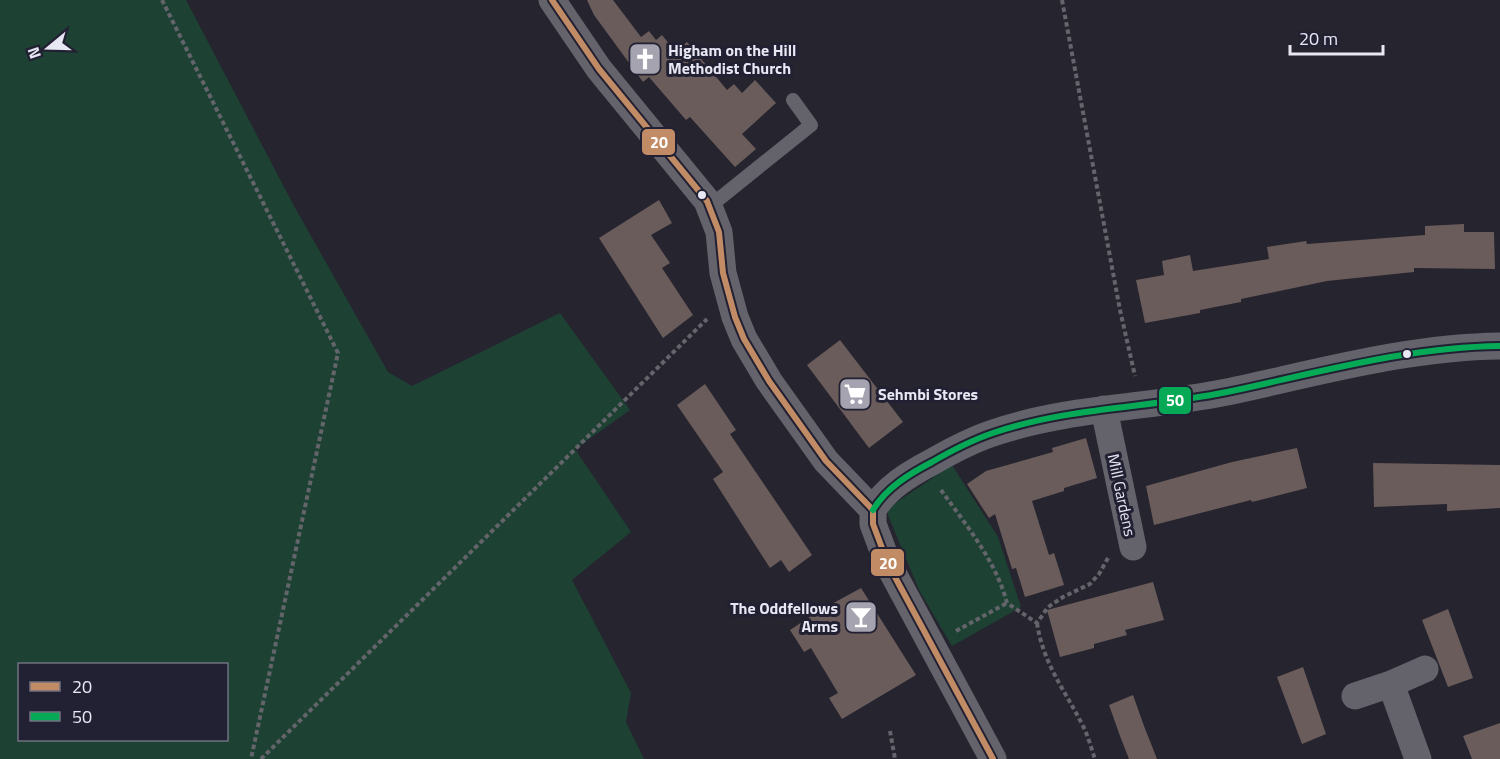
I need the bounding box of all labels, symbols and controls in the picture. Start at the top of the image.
north arrow [18,18,78,78]
scale bar [1290,18,1383,56]
text: 20 m [1299,25,1338,52]
place label: Higham on the Hill Methodist Church [668,38,796,80]
church icon: Higham on the Hill Methodist Church [627,41,663,77]
text: N [21,44,47,62]
line badge: 20 [641,128,676,156]
text: 20 [650,130,668,154]
unlabelled marker [696,189,708,201]
unlabelled marker [1401,348,1413,360]
supermarket icon: Sehmbi Stores [837,376,873,412]
place label: Sehmbi Stores [878,382,978,406]
line badge: 50 [1158,386,1192,415]
text: 50 [1166,388,1184,412]
street label: Mill Gardens [1102,452,1142,538]
line badge: 20 [870,548,905,577]
text: 20 [879,551,897,575]
place label: The Oddfellows Arms [730,596,838,638]
bar icon: The Oddfellows Arms [843,599,879,635]
legend [18,663,228,741]
text: 20 [72,673,92,700]
text: 50 [72,703,92,730]

